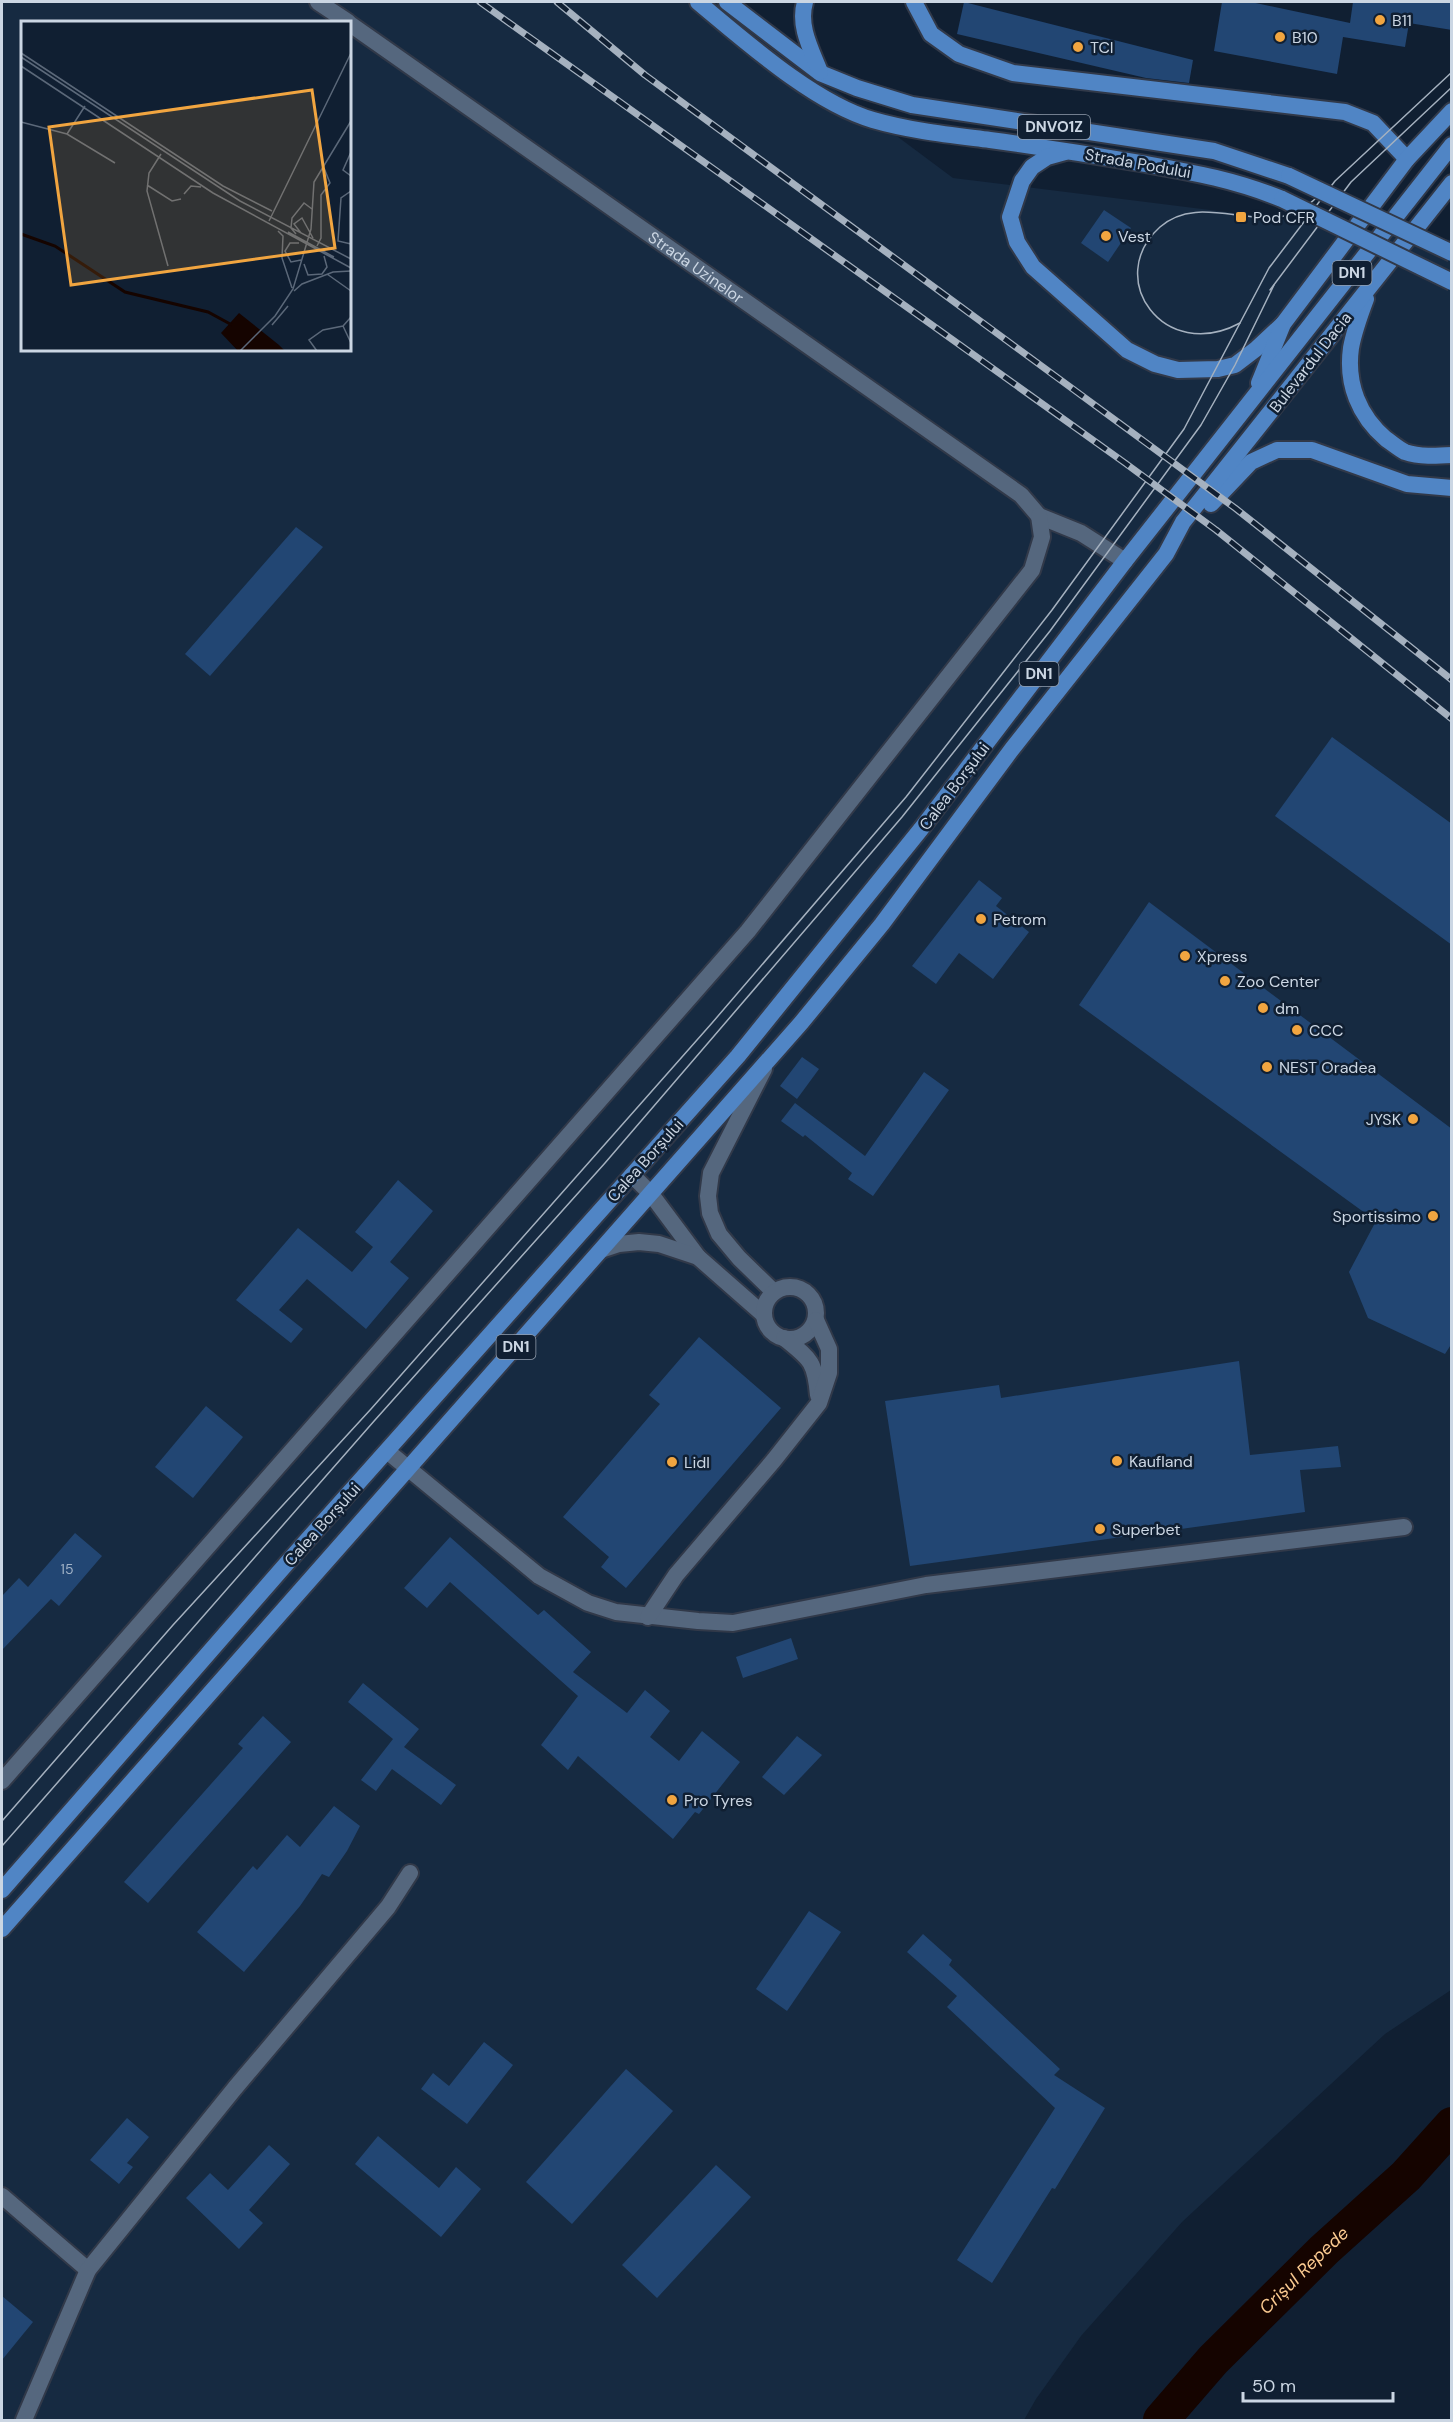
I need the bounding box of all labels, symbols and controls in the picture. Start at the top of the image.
place label: B11 [1392,10,1412,31]
marker: B11 [1373,13,1387,27]
inset map [21,21,351,351]
place label: B10 [1292,27,1318,48]
marker: B10 [1273,30,1287,44]
place label: TCI [1090,37,1114,58]
marker: TCI [1071,40,1085,54]
road number: DNVO1Z [1018,115,1090,139]
street label: Strada Podului [1083,144,1193,183]
place label: Pod CFR [1253,207,1315,228]
marker: Pod CFR [1234,210,1248,224]
place label: Vest [1118,226,1151,247]
street label: Strada Uzinelor [644,227,748,308]
marker: Vest [1099,229,1113,243]
road number: DN1 [1332,261,1372,285]
street label: Bulevardul Dacia [1265,308,1356,417]
road number: DN1 [1020,662,1058,686]
street label: Calea Borșului [915,738,994,834]
place label: Petrom [993,909,1046,930]
marker: Petrom [974,912,988,926]
place label: Xpress [1197,946,1247,967]
marker: Xpress [1178,949,1192,963]
place label: Zoo Center [1237,971,1320,992]
marker: Zoo Center [1218,974,1232,988]
place label: dm [1275,998,1299,1019]
marker: dm [1256,1001,1270,1015]
place label: CCC [1309,1020,1343,1041]
marker: CCC [1290,1023,1304,1037]
place label: NEST Oradea [1279,1057,1376,1078]
marker: NEST Oradea [1260,1060,1274,1074]
place label: JYSK [1366,1109,1401,1130]
marker: JYSK [1406,1112,1420,1126]
street label: Calea Borșului [603,1114,688,1206]
place label: Sportissimo [1333,1206,1421,1227]
marker: Sportissimo [1426,1209,1440,1223]
road number: DN1 [496,1335,536,1359]
place label: Kaufland [1129,1451,1193,1472]
place label: Lidl [684,1452,710,1473]
marker: Kaufland [1110,1454,1124,1468]
marker: Lidl [665,1455,679,1469]
street label: Calea Borșului [280,1478,365,1570]
place label: Superbet [1112,1519,1181,1540]
marker: Superbet [1093,1522,1107,1536]
house number: 15 [61,1560,73,1578]
place label: Pro Tyres [684,1790,752,1811]
marker: Pro Tyres [665,1793,679,1807]
water label: Crișul Repede [1254,2221,1354,2320]
scale bar [1243,2365,1393,2403]
text: 50 m [1252,2374,1296,2398]

